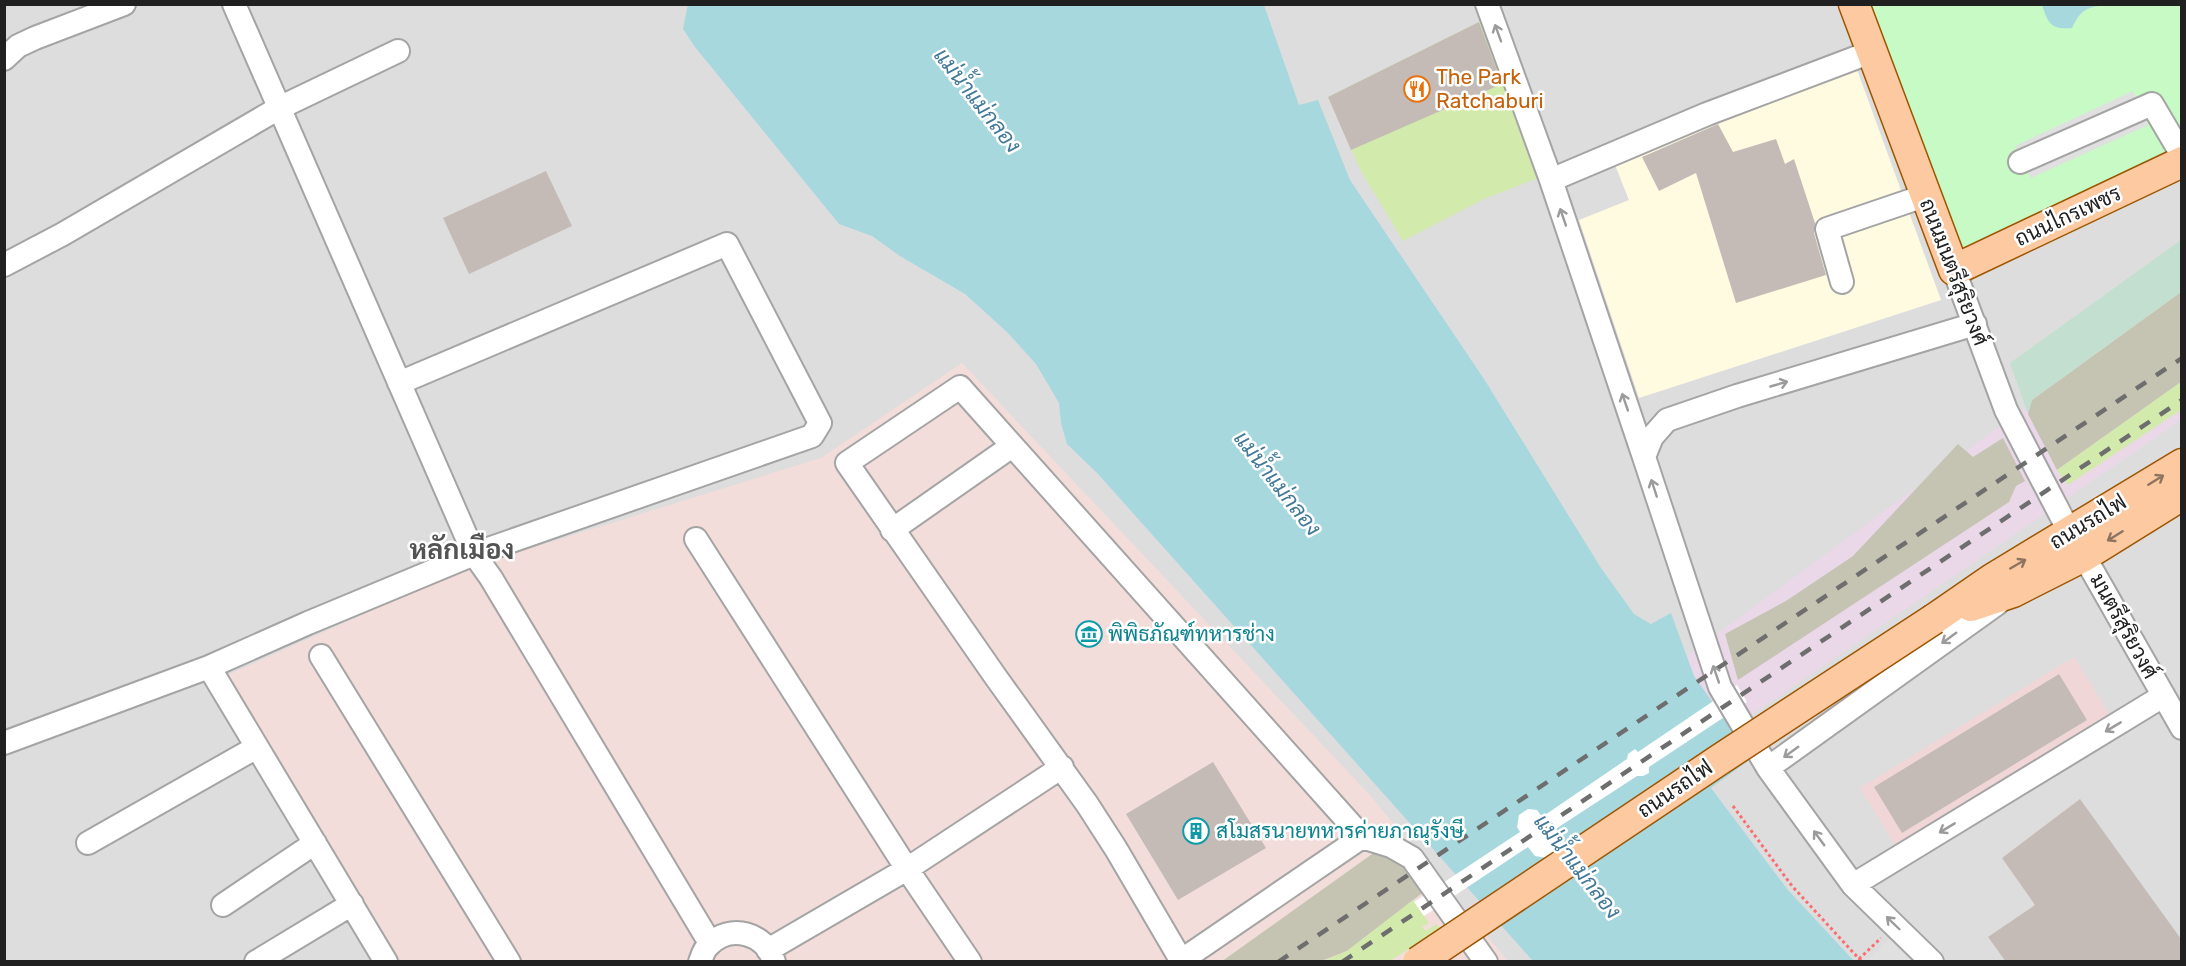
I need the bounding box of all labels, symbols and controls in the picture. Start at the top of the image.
one-way arrow [1491,24,1502,43]
water label: แม่น้ำแม่กลอง [928,39,1032,158]
place label: The Park Ratchaburi [1436,64,1544,113]
restaurant icon: The Park Ratchaburi [1402,74,1432,104]
street label: ถนนไกรเพชร [2011,180,2125,251]
street label: ถนนมนตรีสุริยวงศ์ [1913,194,1995,350]
one-way arrow [1557,208,1568,227]
one-way arrow [1769,378,1788,389]
one-way arrow [1619,393,1630,412]
water label: แม่น้ำแม่กลอง [1228,422,1332,541]
one-way arrow [2147,474,2164,486]
one-way arrow [1648,479,1659,498]
street label: ถนนรถไฟ [2045,489,2130,554]
one-way arrow [2107,531,2124,543]
district label: หลักเมือง [410,532,514,566]
one-way arrow [2009,557,2026,569]
street label: มนตรีสุริยวงศ์ [2084,568,2164,684]
museum icon: พิพิธภัณฑ์ทหารช่าง [1074,619,1104,649]
place label: พิพิธภัณฑ์ทหารช่าง [1108,620,1275,646]
one-way arrow [1941,632,1957,645]
one-way arrow [1709,665,1720,684]
one-way arrow [2105,721,2122,733]
one-way arrow [1783,746,1799,758]
street label: ถนนรถไฟ [1633,755,1717,823]
water label: แม่น้ำแม่กลอง [1528,805,1632,924]
building icon: สโมสรนายทหารค่ายภาณุรังษี [1181,816,1211,846]
place label: สโมสรนายทหารค่ายภาณุรังษี [1216,818,1465,845]
one-way arrow [1939,823,1956,835]
one-way arrow [1813,831,1825,847]
one-way arrow [1885,916,1900,931]

